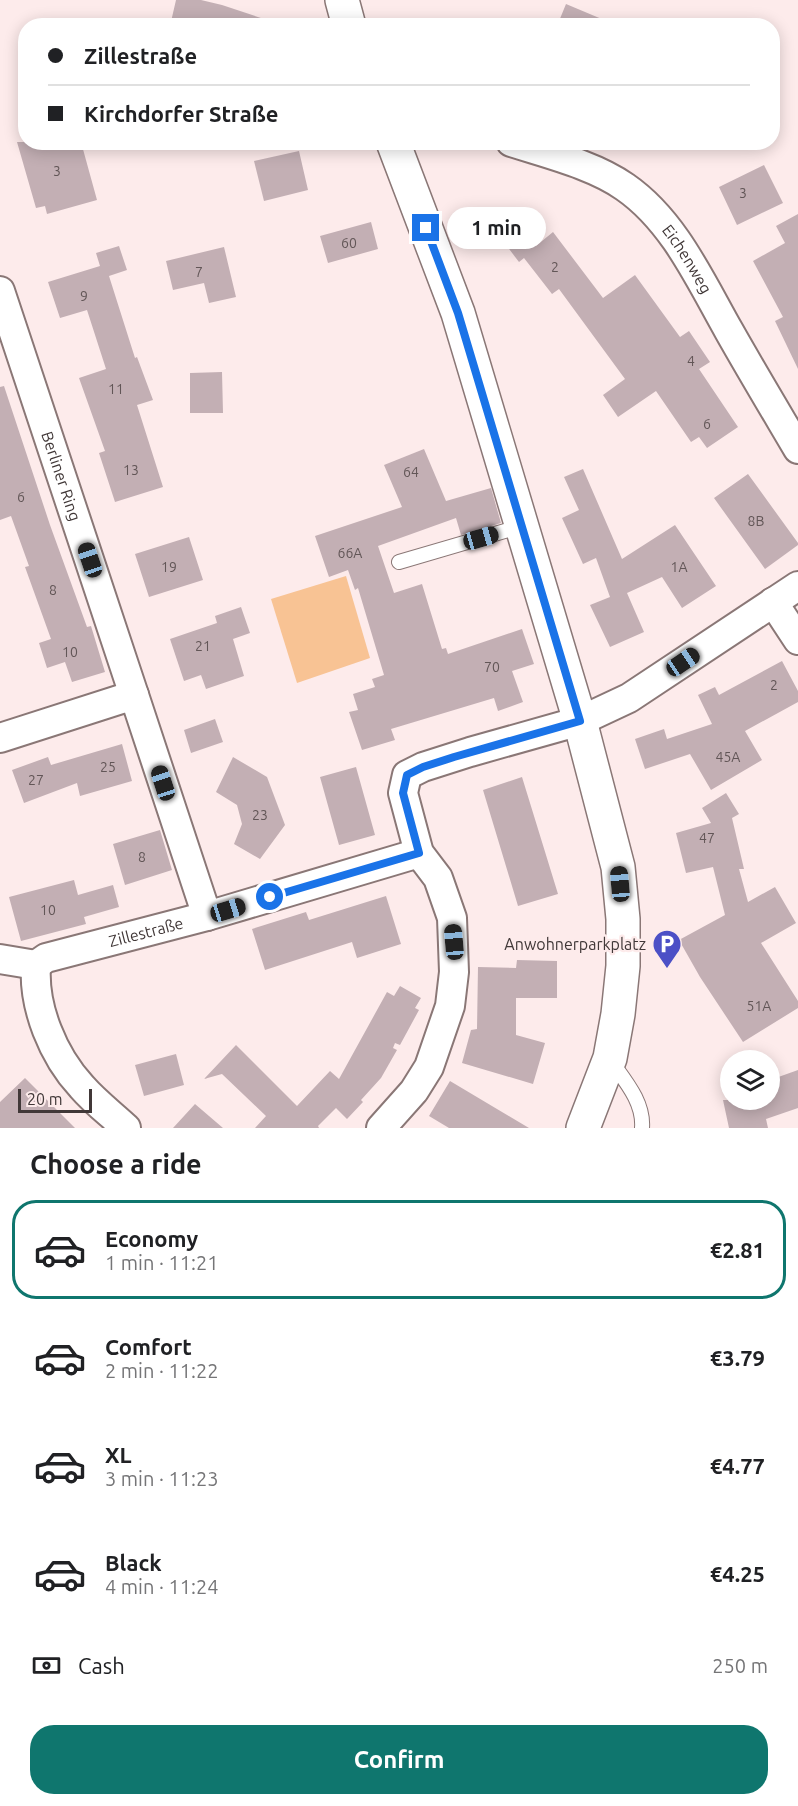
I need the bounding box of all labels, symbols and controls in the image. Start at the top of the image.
text: Zillestraße [84,43,197,68]
text: Kirchdorfer Straße [84,101,279,126]
house number: 3 [53,163,61,179]
house number: 3 [739,185,747,201]
callout: 1 min [447,207,546,249]
route end [412,214,439,241]
text: 1 min [471,216,522,239]
street label: Eichenweg [659,221,715,296]
house number: 60 [341,235,357,251]
house number: 2 [551,259,559,275]
house number: 7 [195,264,203,280]
house number: 9 [80,288,88,304]
house number: 4 [687,353,695,369]
house number: 11 [108,381,124,397]
house number: 6 [703,416,711,432]
street label: Berliner Ring [38,429,85,523]
house number: 13 [123,462,139,478]
house number: 64 [403,464,419,480]
house number: 6 [17,489,25,505]
house number: 8B [748,513,764,529]
car [461,524,501,552]
car [76,540,104,580]
house number: 66A [338,545,362,561]
house number: 19 [161,559,177,575]
house number: 1A [671,559,688,575]
house number: 8 [49,582,57,598]
house number: 21 [195,638,211,654]
house number: 10 [62,644,78,660]
car [663,644,703,680]
house number: 70 [484,659,500,675]
house number: 2 [770,677,778,693]
house number: 45A [716,749,740,765]
house number: 25 [100,759,116,775]
car [149,763,177,803]
house number: 27 [28,772,44,788]
house number: 23 [252,807,268,823]
house number: 47 [699,830,715,846]
house number: 8 [138,849,146,865]
car [609,865,631,903]
route start [256,883,283,910]
car [208,896,248,924]
house number: 10 [40,902,56,918]
street label: Zillestraße [107,914,185,950]
car [443,923,465,961]
parking icon: Anwohnerparkplatz [651,928,683,970]
place label: Anwohnerparkplatz [504,935,646,953]
house number: 51A [747,998,771,1014]
map controls [720,1050,780,1110]
button: layers [720,1050,780,1110]
scale bar [18,1086,92,1114]
text: 20 m [27,1090,63,1108]
text: Choose a ride [30,1149,202,1179]
icon: car [33,1223,87,1277]
text: Economy [105,1226,198,1251]
text: €2.81 [710,1237,765,1262]
text: 1 min · 11:21 [105,1251,219,1274]
icon: car [33,1331,87,1385]
text: Comfort [105,1334,192,1359]
text: €3.79 [710,1345,765,1370]
text: 2 min · 11:22 [105,1359,219,1382]
icon: car [33,1439,87,1493]
text: XL [105,1442,132,1467]
text: €4.77 [710,1453,765,1478]
text: 3 min · 11:23 [105,1467,219,1490]
icon: car [33,1547,87,1601]
text: Black [105,1550,162,1575]
text: €4.25 [710,1561,765,1586]
text: 4 min · 11:24 [105,1575,219,1598]
icon: cash [30,1649,63,1682]
text: Cash [78,1653,125,1678]
text: 250 m [712,1654,768,1677]
button: Confirm [30,1725,768,1794]

